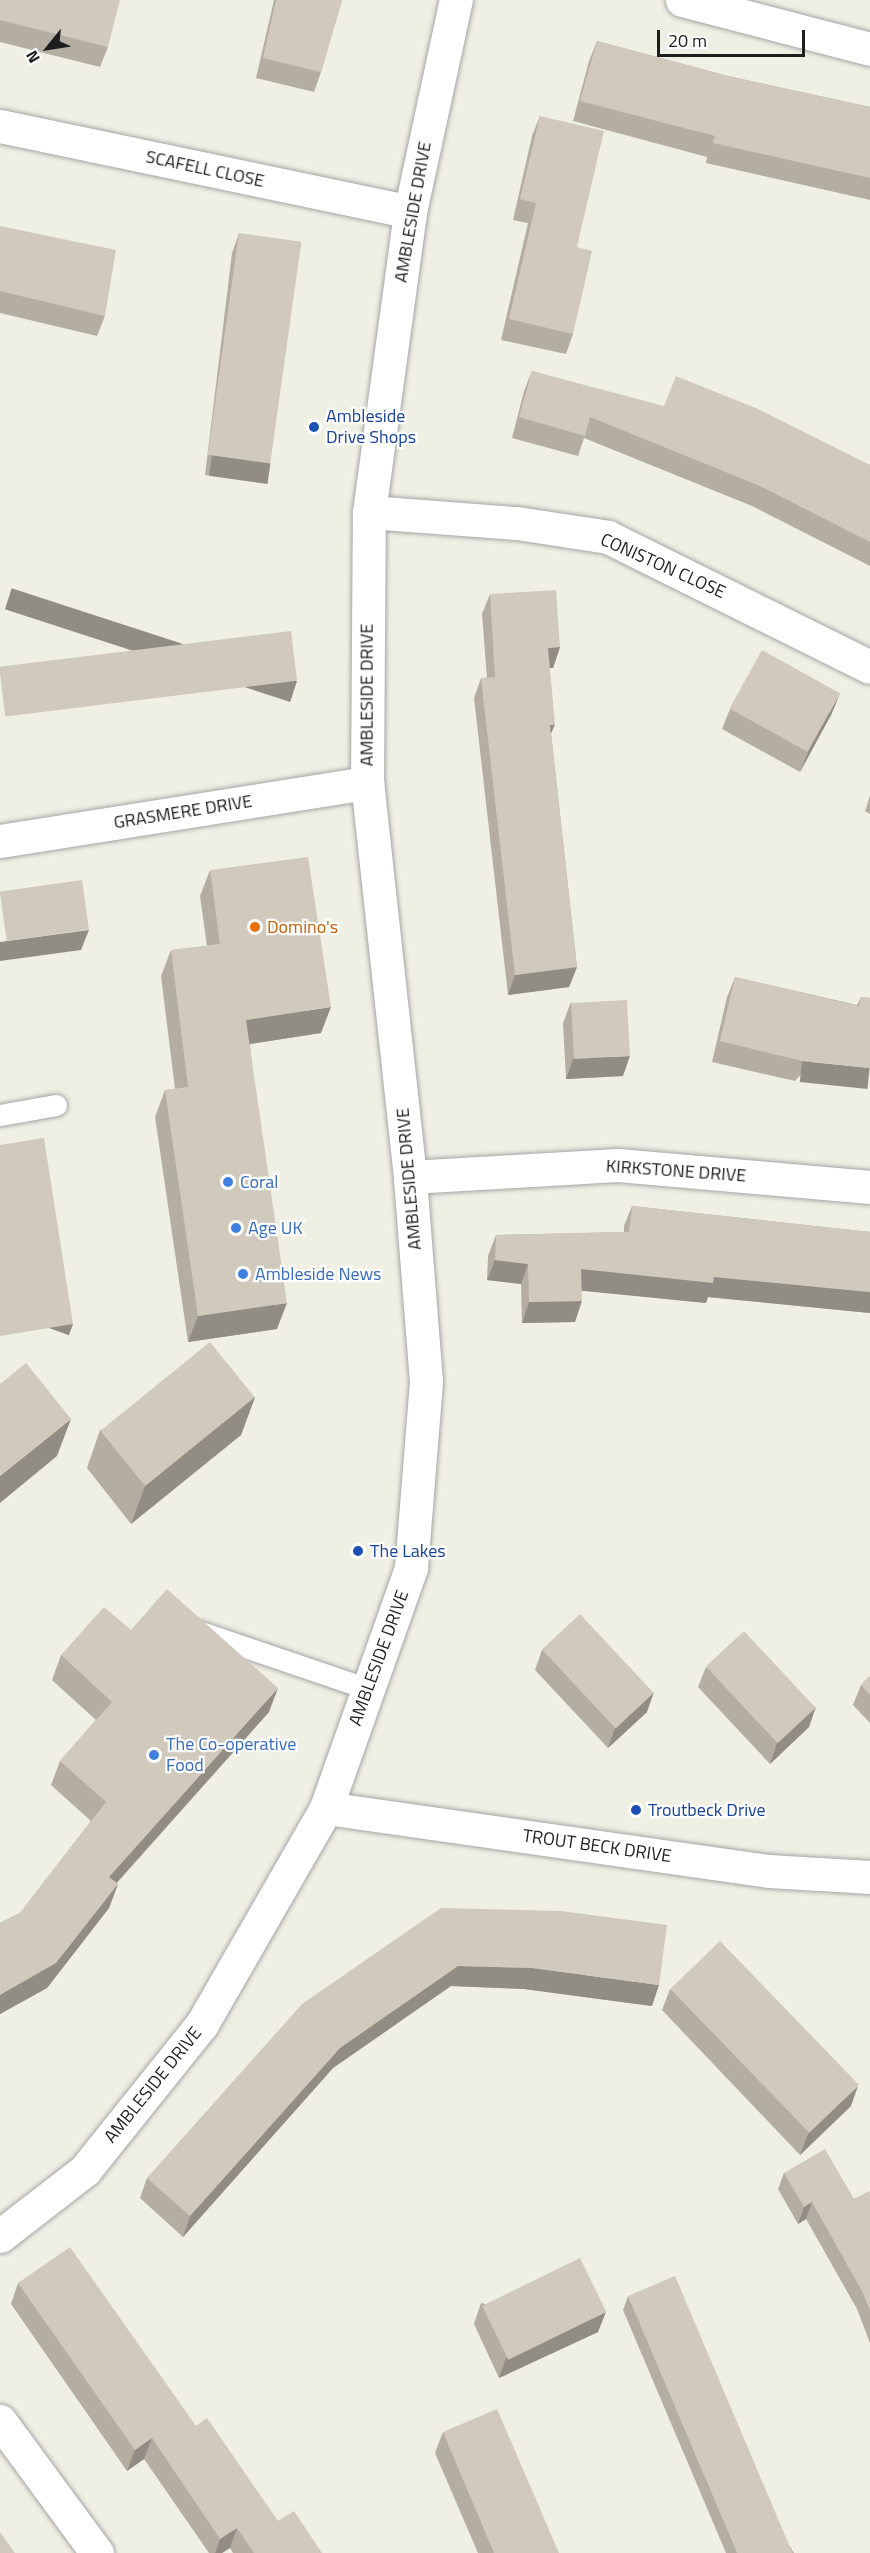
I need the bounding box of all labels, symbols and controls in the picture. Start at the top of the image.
north arrow [18,18,78,78]
scale bar [660,18,808,56]
text: 20 m [668,27,707,54]
text: N [19,46,46,68]
street label: AMBLESIDE DRIVE [390,140,436,284]
street label: SCAFELL CLOSE [144,146,266,192]
place label: Ambleside Drive Shops [326,406,416,448]
marker: Ambleside Drive Shops [307,420,321,434]
street label: CONISTON CLOSE [597,529,729,603]
street label: AMBLESIDE DRIVE [356,624,378,766]
street label: GRASMERE DRIVE [112,790,254,834]
place label: Domino's [267,916,338,938]
marker: Domino's [248,920,262,934]
street label: AMBLESIDE DRIVE [392,1107,426,1251]
street label: KIRKSTONE DRIVE [605,1155,747,1187]
place label: Coral [240,1171,279,1193]
marker: Coral [221,1175,235,1189]
place label: Age UK [248,1217,303,1239]
marker: Age UK [229,1221,243,1235]
place label: Ambleside News [255,1263,381,1285]
marker: Ambleside News [236,1267,250,1281]
place label: The Lakes [370,1540,446,1562]
marker: The Lakes [351,1544,365,1558]
street label: AMBLESIDE DRIVE [344,1587,414,1729]
place label: The Co-operative Food [166,1734,296,1776]
marker: The Co-operative Food [147,1748,161,1762]
place label: Troutbeck Drive [648,1799,766,1821]
marker: Troutbeck Drive [629,1803,643,1817]
street label: TROUT BECK DRIVE [521,1825,673,1867]
street label: AMBLESIDE DRIVE [100,2023,206,2147]

